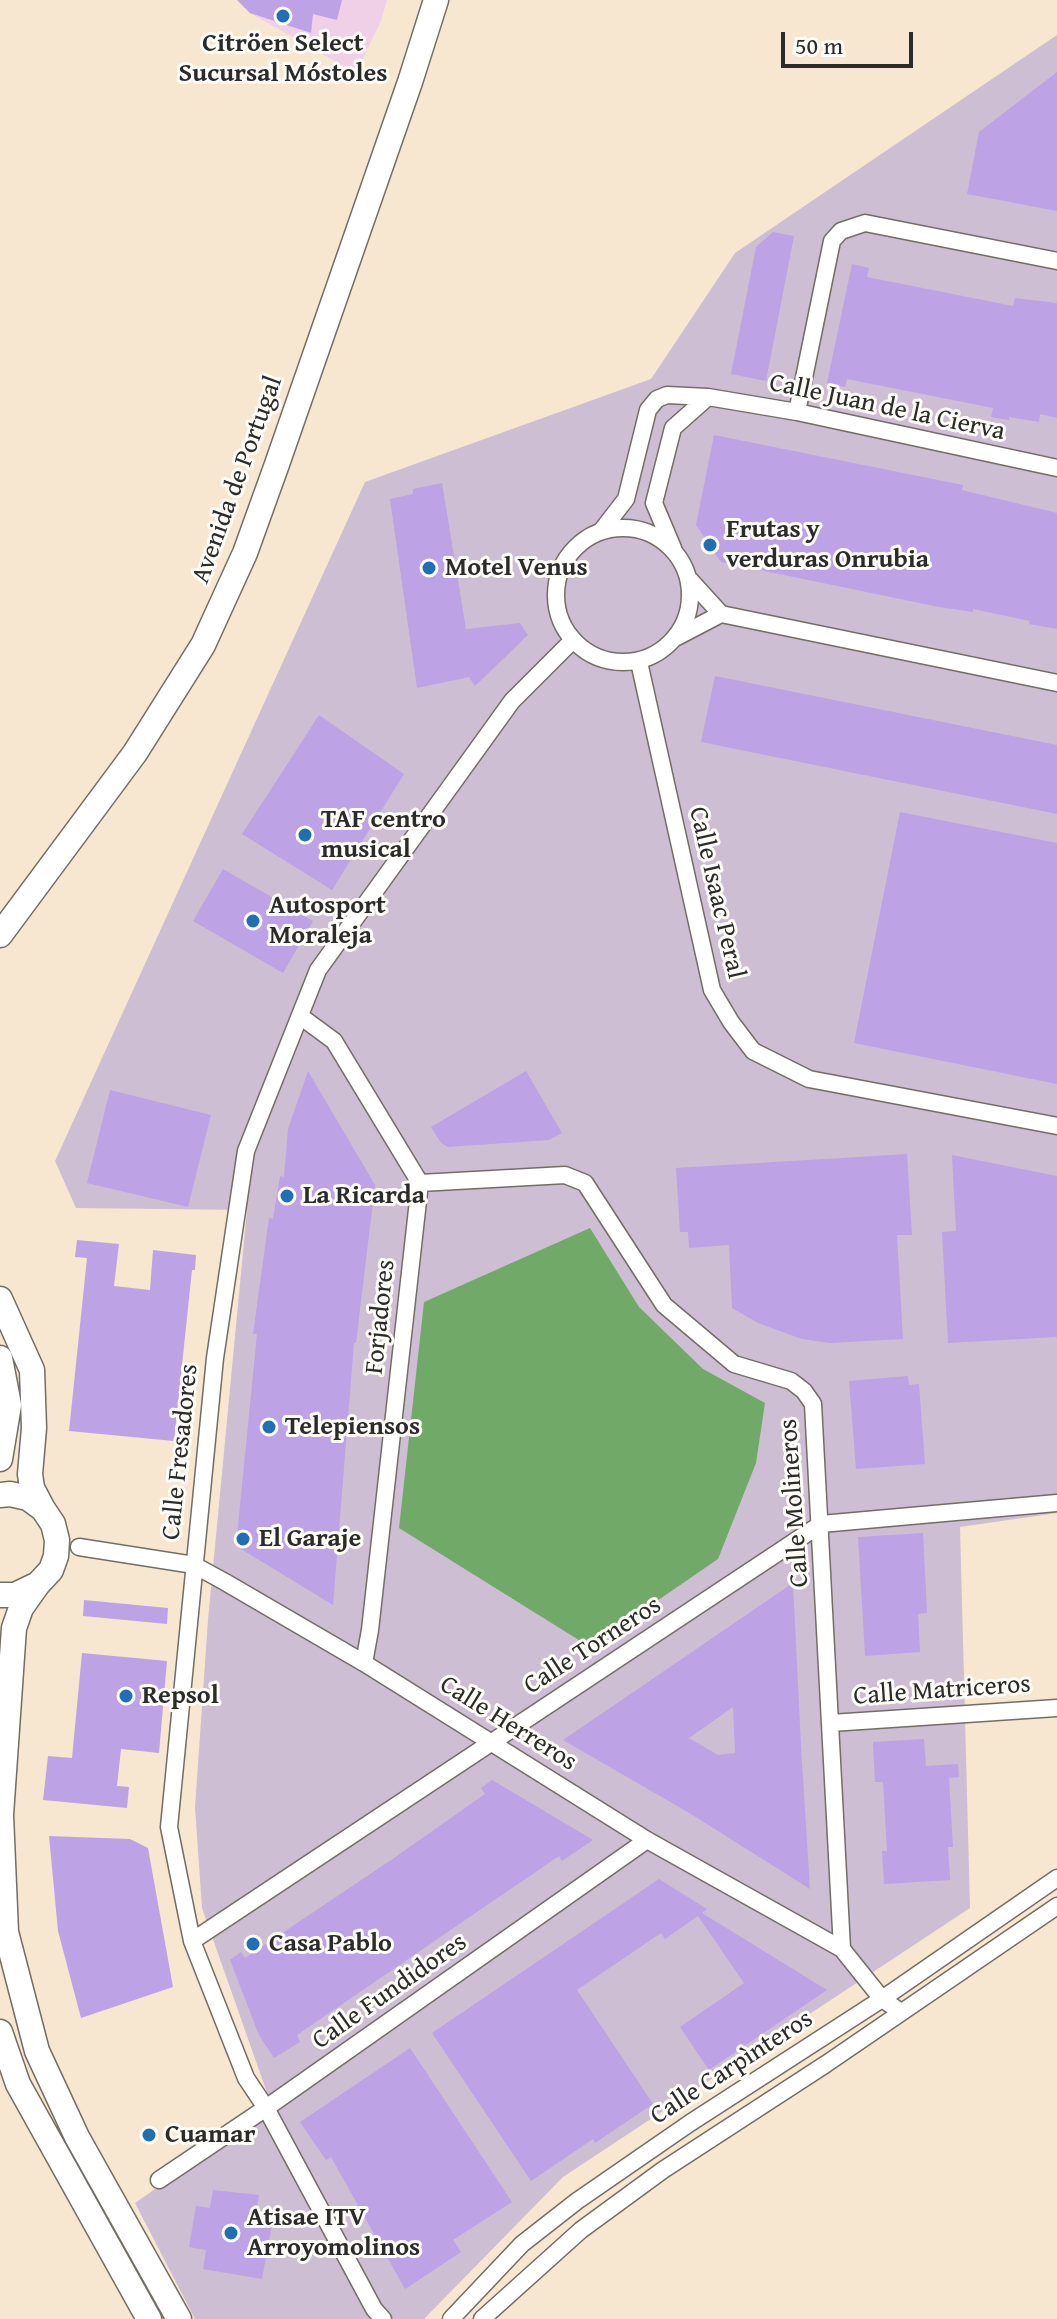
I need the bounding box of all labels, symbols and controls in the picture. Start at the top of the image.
marker: Citröen Select Sucursal Móstoles [274,7,292,25]
scale bar [785,16,917,66]
place label: Citröen Select Sucursal Móstoles [179,28,387,90]
text: 50 m [795,28,843,63]
street label: Calle Juan de la Cierva [766,368,1008,448]
street label: Avenida de Portugal [186,372,290,588]
place label: Frutas y verduras Onrubia [726,514,929,576]
marker: Frutas y verduras Onrubia [701,536,719,554]
place label: Motel Venus [445,552,588,584]
marker: Motel Venus [420,559,438,577]
place label: TAF centro musical [321,804,446,866]
street label: Calle Isaac Peral [681,804,751,982]
marker: TAF centro musical [296,826,314,844]
place label: Autosport Moraleja [269,890,386,952]
marker: Autosport Moraleja [244,912,262,930]
place label: La Ricarda [303,1180,425,1212]
marker: La Ricarda [278,1187,296,1205]
street label: Forjadores [359,1258,403,1376]
street label: Calle Fresadores [156,1362,206,1542]
place label: Telepiensos [285,1411,420,1443]
marker: Telepiensos [260,1418,278,1436]
street label: Calle Molineros [774,1418,816,1588]
place label: El Garaje [259,1523,361,1555]
marker: El Garaje [234,1530,252,1548]
street label: Calle Torneros [519,1590,667,1702]
street label: Calle Matriceros [852,1669,1032,1713]
street label: Calle Herreros [434,1670,582,1778]
place label: Repsol [142,1680,219,1712]
marker: Repsol [117,1687,135,1705]
street label: Calle Fundidores [307,1927,473,2057]
place label: Casa Pablo [269,1928,392,1960]
marker: Casa Pablo [244,1935,262,1953]
street label: Calle Carpìnteros [645,2004,819,2132]
place label: Cuamar [165,2119,256,2151]
marker: Cuamar [140,2126,158,2144]
place label: Atisae ITV Arroyomolinos [247,2202,420,2264]
marker: Atisae ITV Arroyomolinos [222,2224,240,2242]

